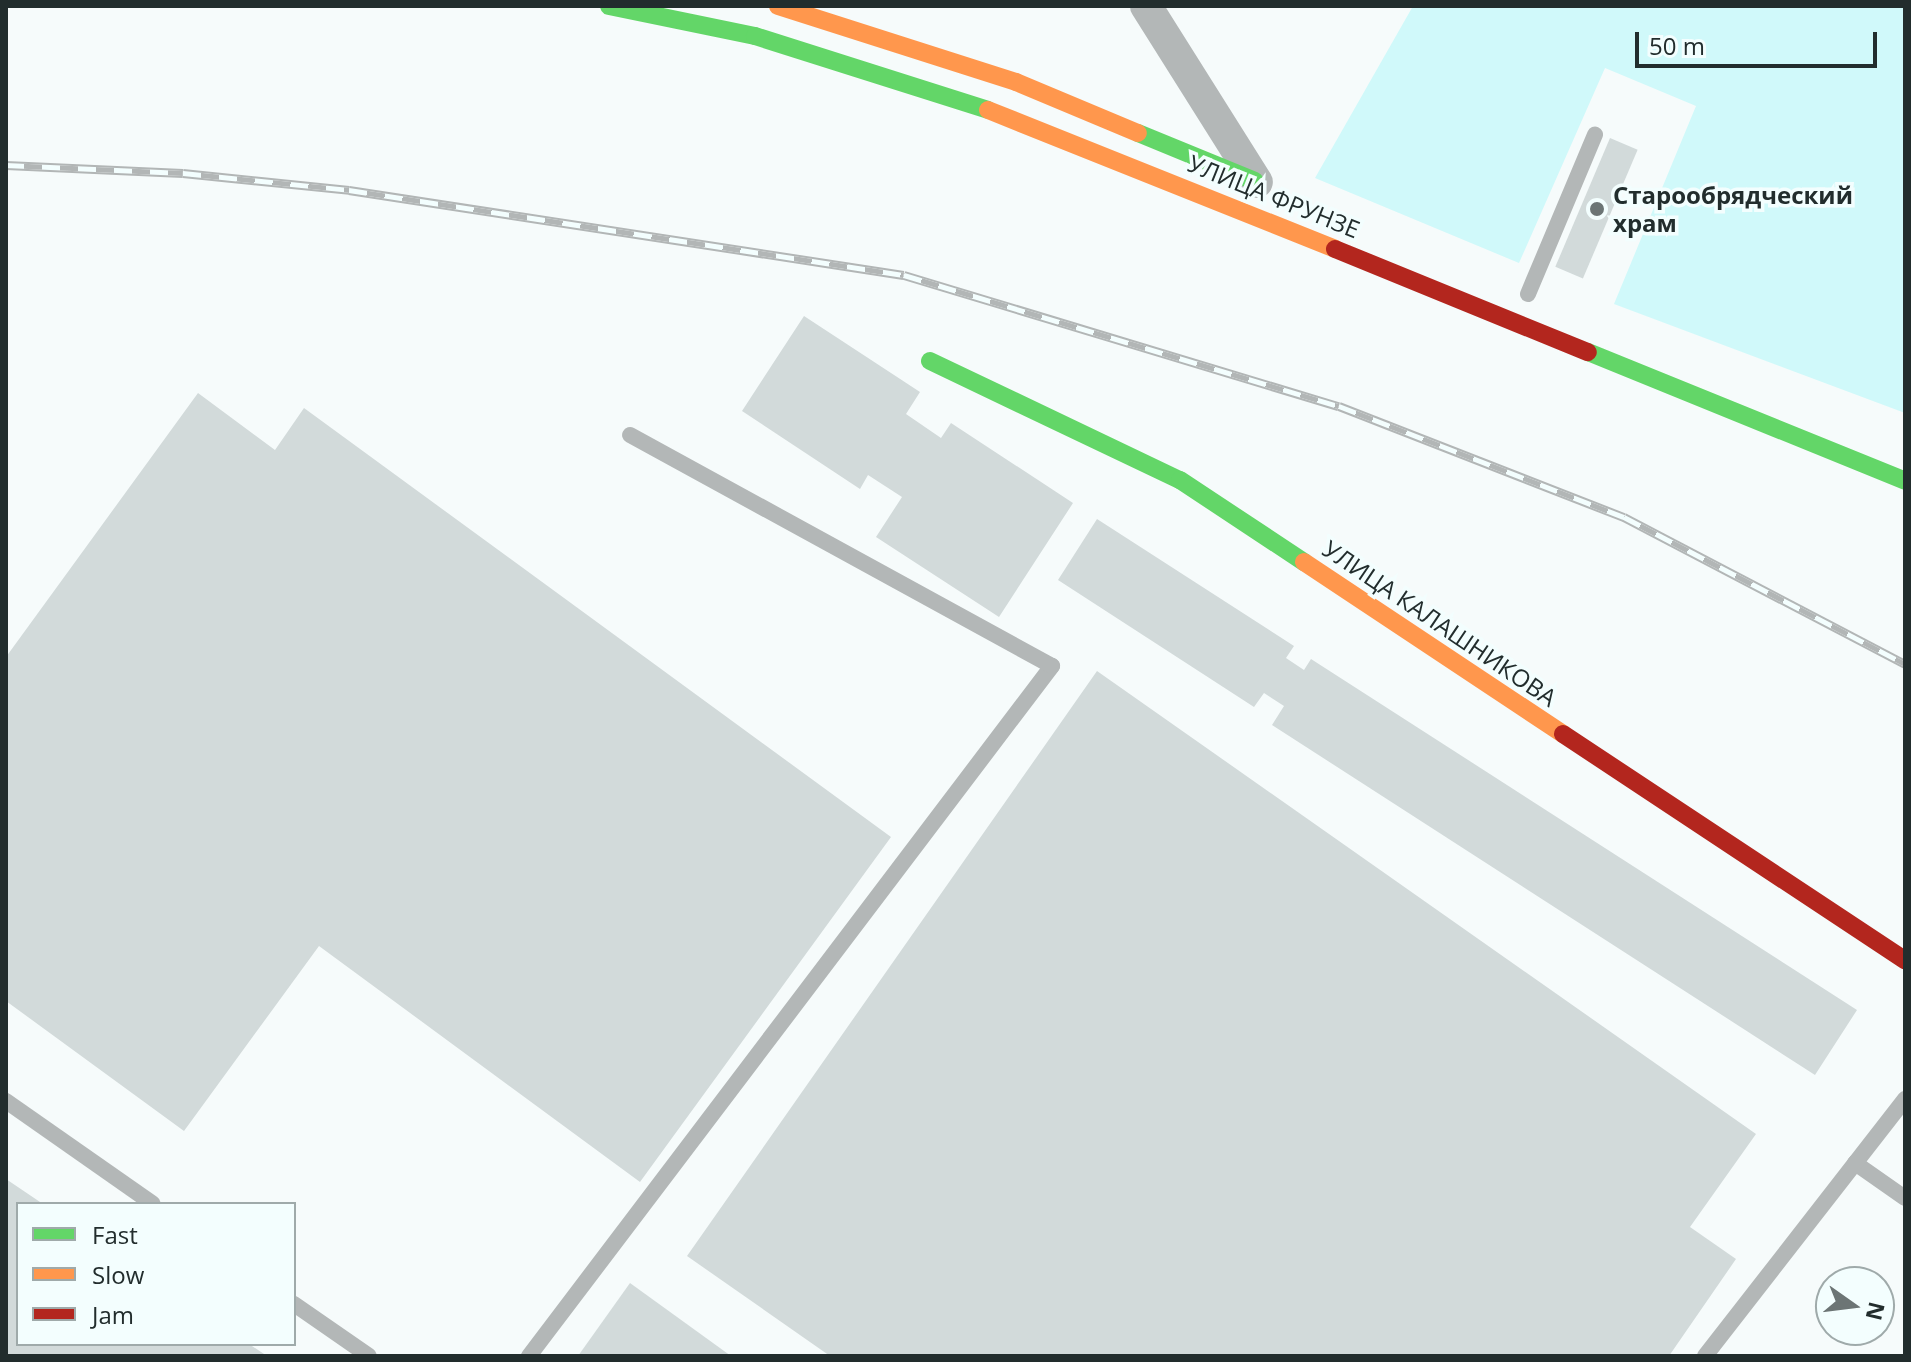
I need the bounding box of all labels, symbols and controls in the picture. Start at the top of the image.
scale bar [1639,16,1881,66]
text: 50 m [1649,29,1705,62]
street label: УЛИЦА ФРУНЗЕ [1184,148,1364,244]
place label: Старообрядческий храм [1613,181,1853,237]
marker: Старообрядческий храм [1588,200,1606,218]
street label: УЛИЦА КАЛАШНИКОВА [1318,534,1562,712]
legend [16,1202,296,1346]
text: Fast [92,1218,138,1251]
text: Slow [92,1258,144,1291]
north arrow [1815,1266,1895,1346]
text: Jam [92,1298,134,1331]
text: N [1860,1299,1893,1324]

